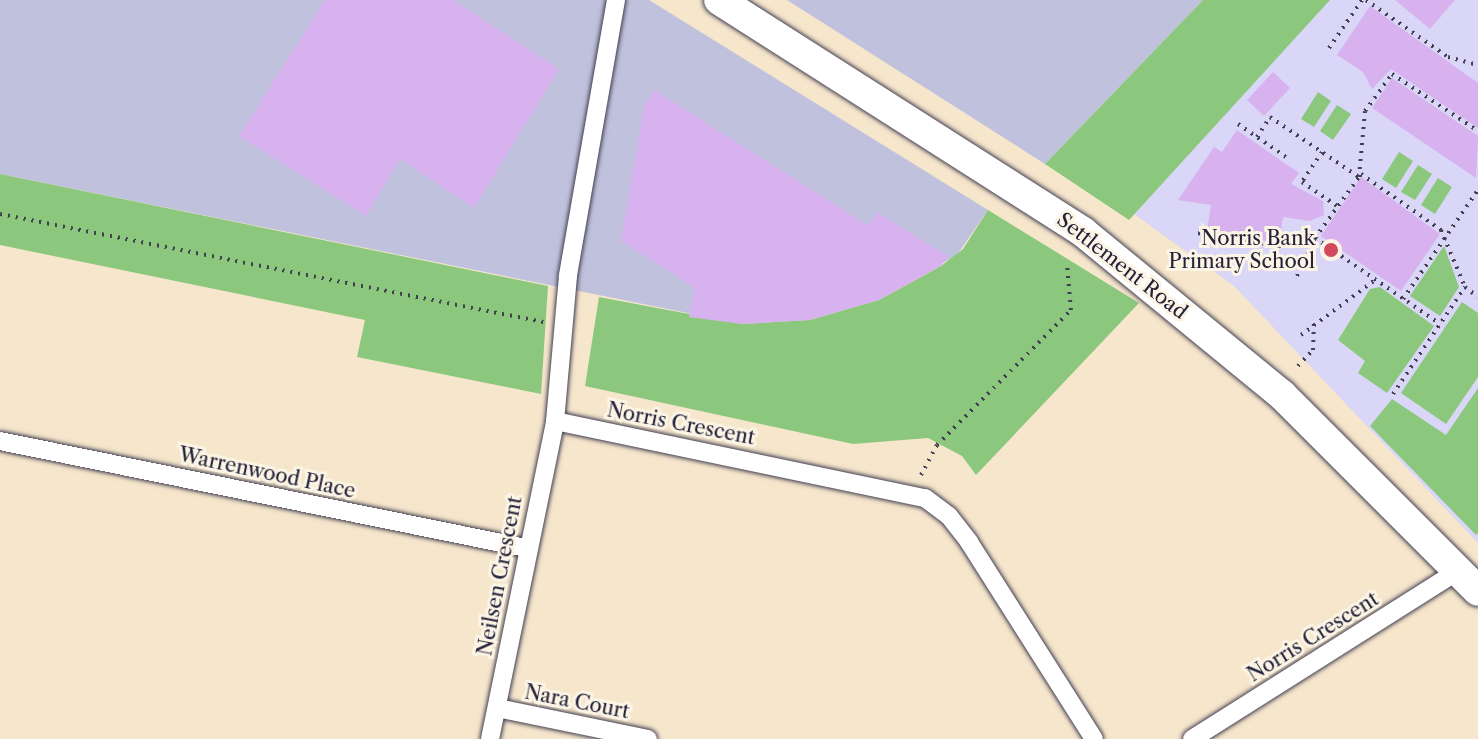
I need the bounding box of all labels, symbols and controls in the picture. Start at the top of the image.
street label: Settlement Road [1052,208,1192,324]
place label: Norris Bank Primary School [1168,226,1315,273]
marker: Norris Bank Primary School [1322,241,1340,259]
street label: Norris Crescent [605,398,757,450]
street label: Warrenwood Place [177,443,357,503]
street label: Neilsen Crescent [473,494,527,658]
street label: Norris Crescent [1243,587,1383,687]
street label: Nara Court [523,680,631,724]

